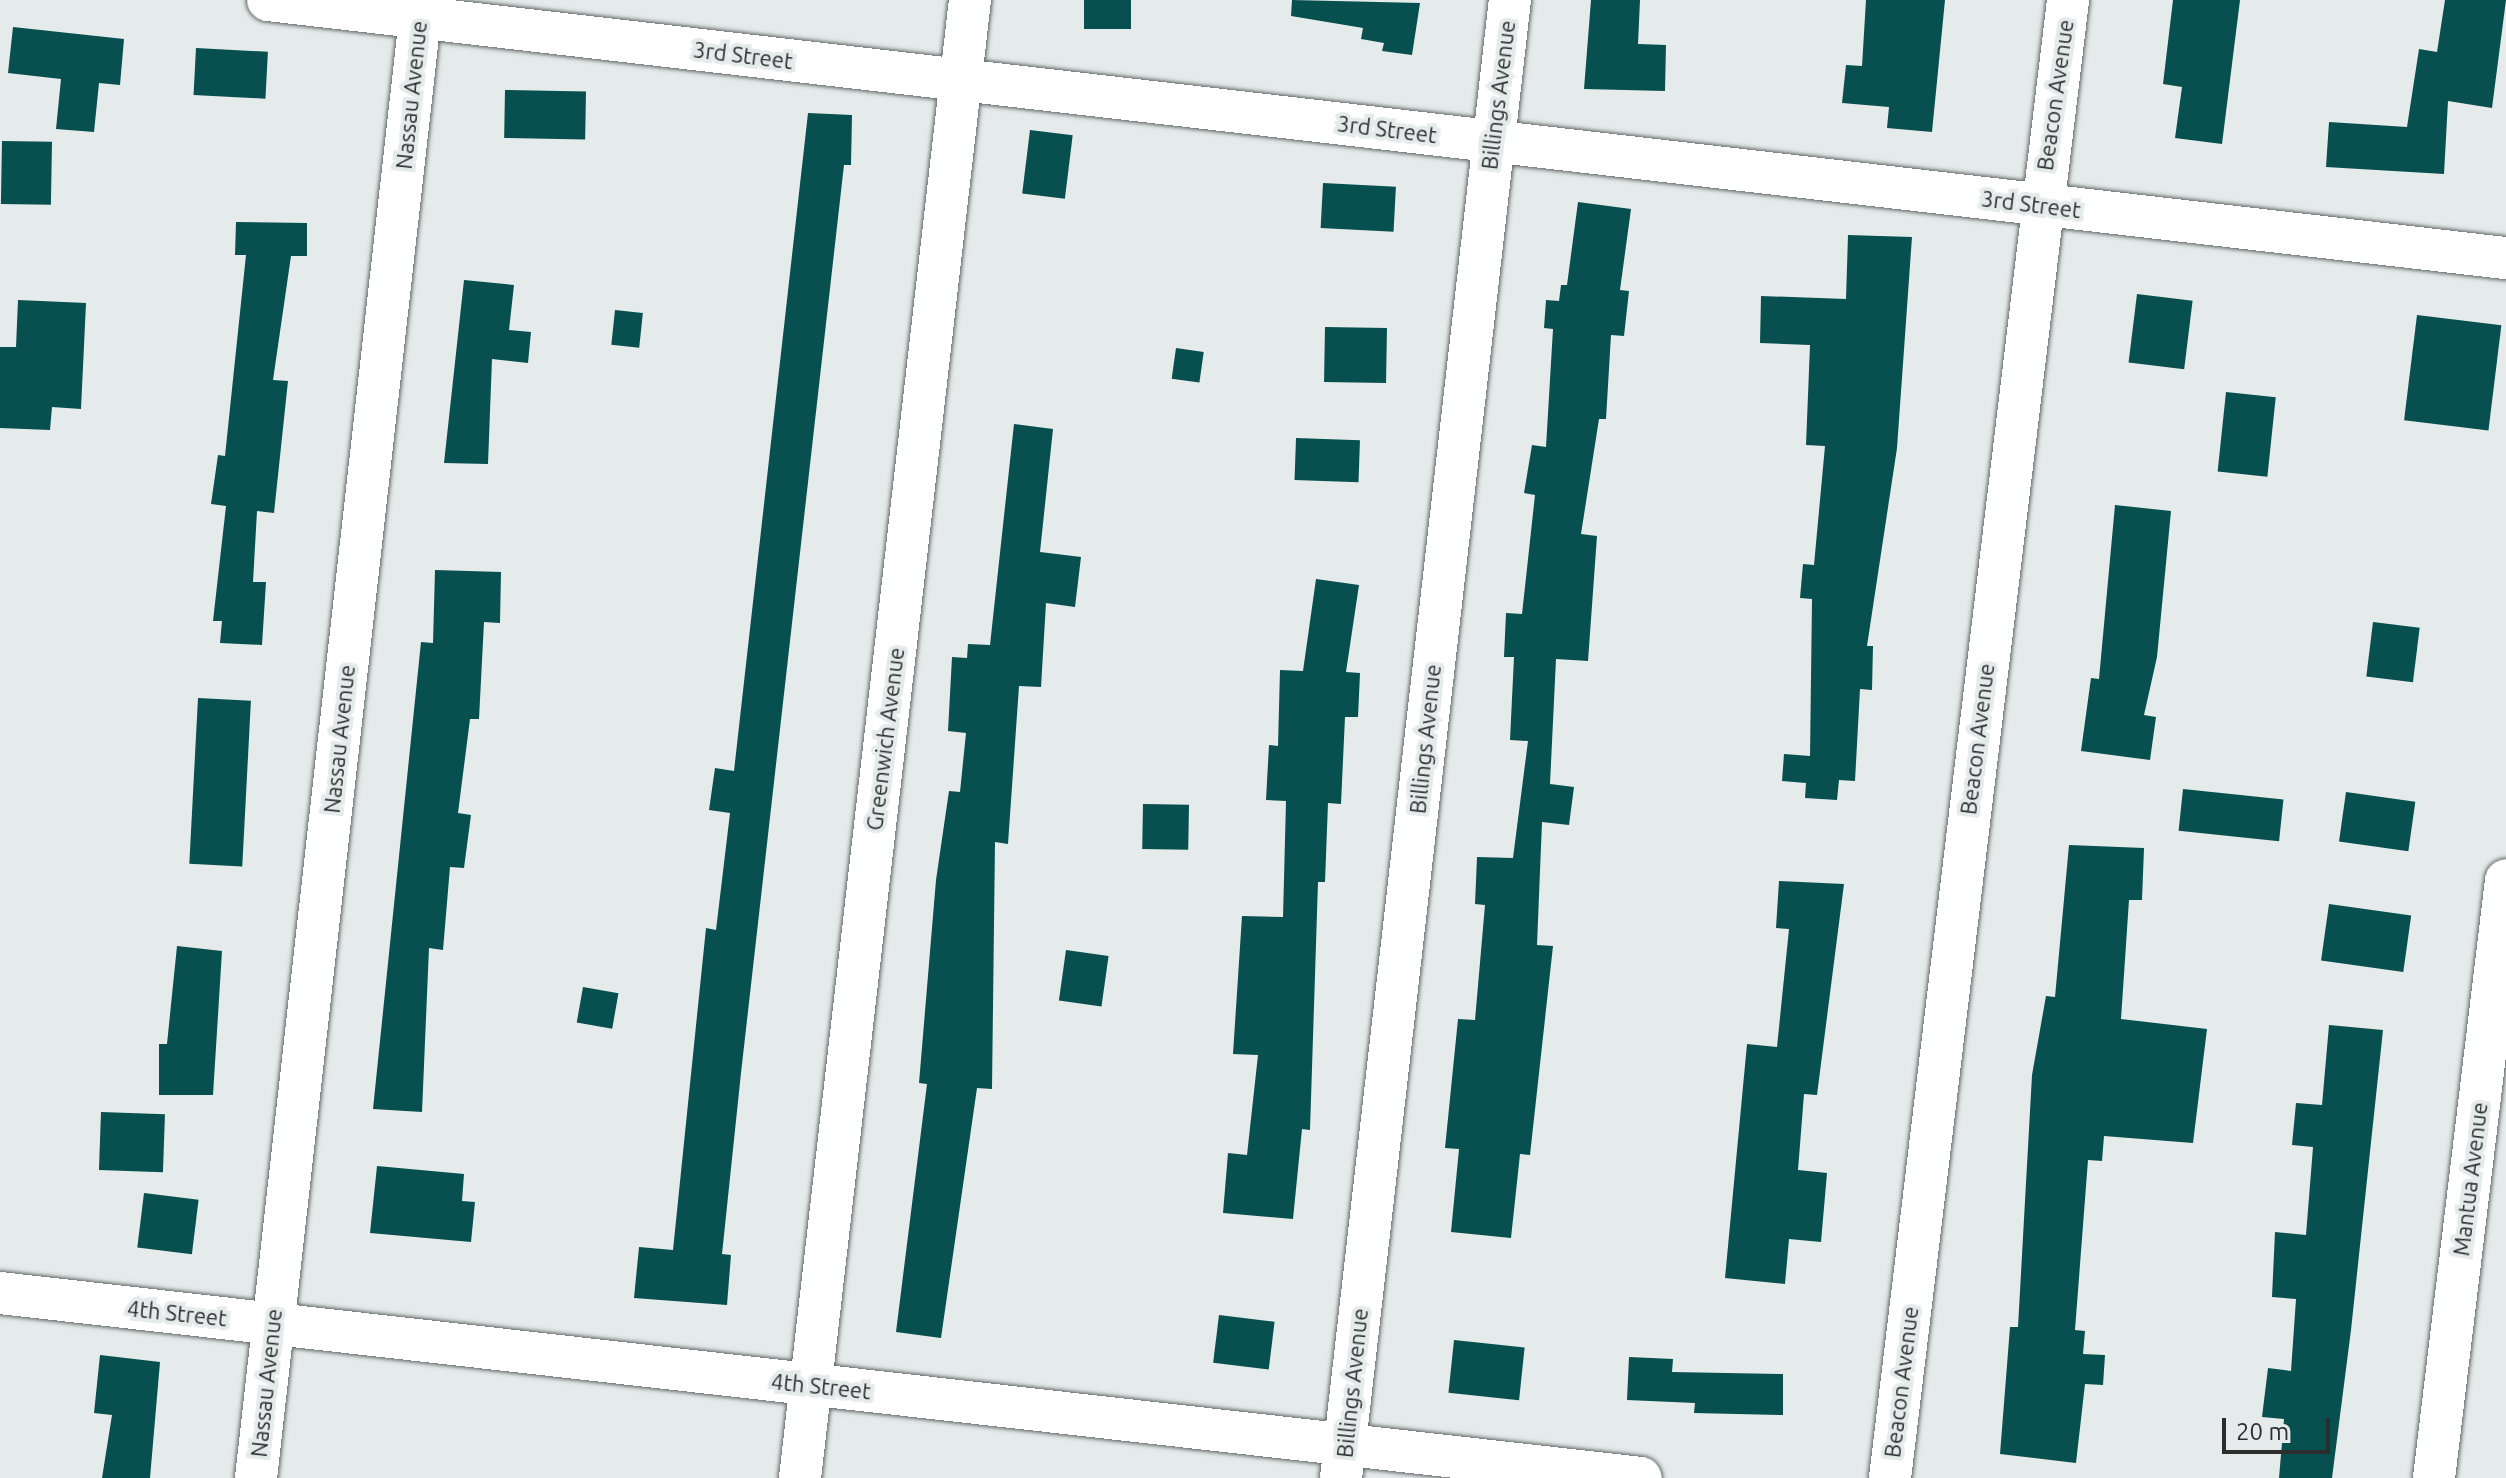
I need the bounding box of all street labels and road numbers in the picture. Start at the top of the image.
street label: Beacon Avenue [2031,18,2079,172]
street label: Nassau Avenue [390,19,432,171]
street label: Billings Avenue [1476,19,1520,171]
street label: 3rd Street [692,36,794,74]
street label: 3rd Street [1336,110,1438,148]
street label: 3rd Street [1980,185,2082,223]
street label: Greenwich Avenue [861,646,909,832]
street label: Beacon Avenue [1955,662,1999,816]
street label: Nassau Avenue [318,663,360,815]
street label: Billings Avenue [1404,663,1446,815]
street label: Mantua Avenue [2447,1101,2493,1257]
street label: 4th Street [126,1295,228,1331]
street label: Beacon Avenue [1879,1305,1923,1459]
street label: Nassau Avenue [245,1307,287,1459]
street label: Billings Avenue [1331,1307,1373,1459]
street label: 4th Street [770,1368,872,1404]

